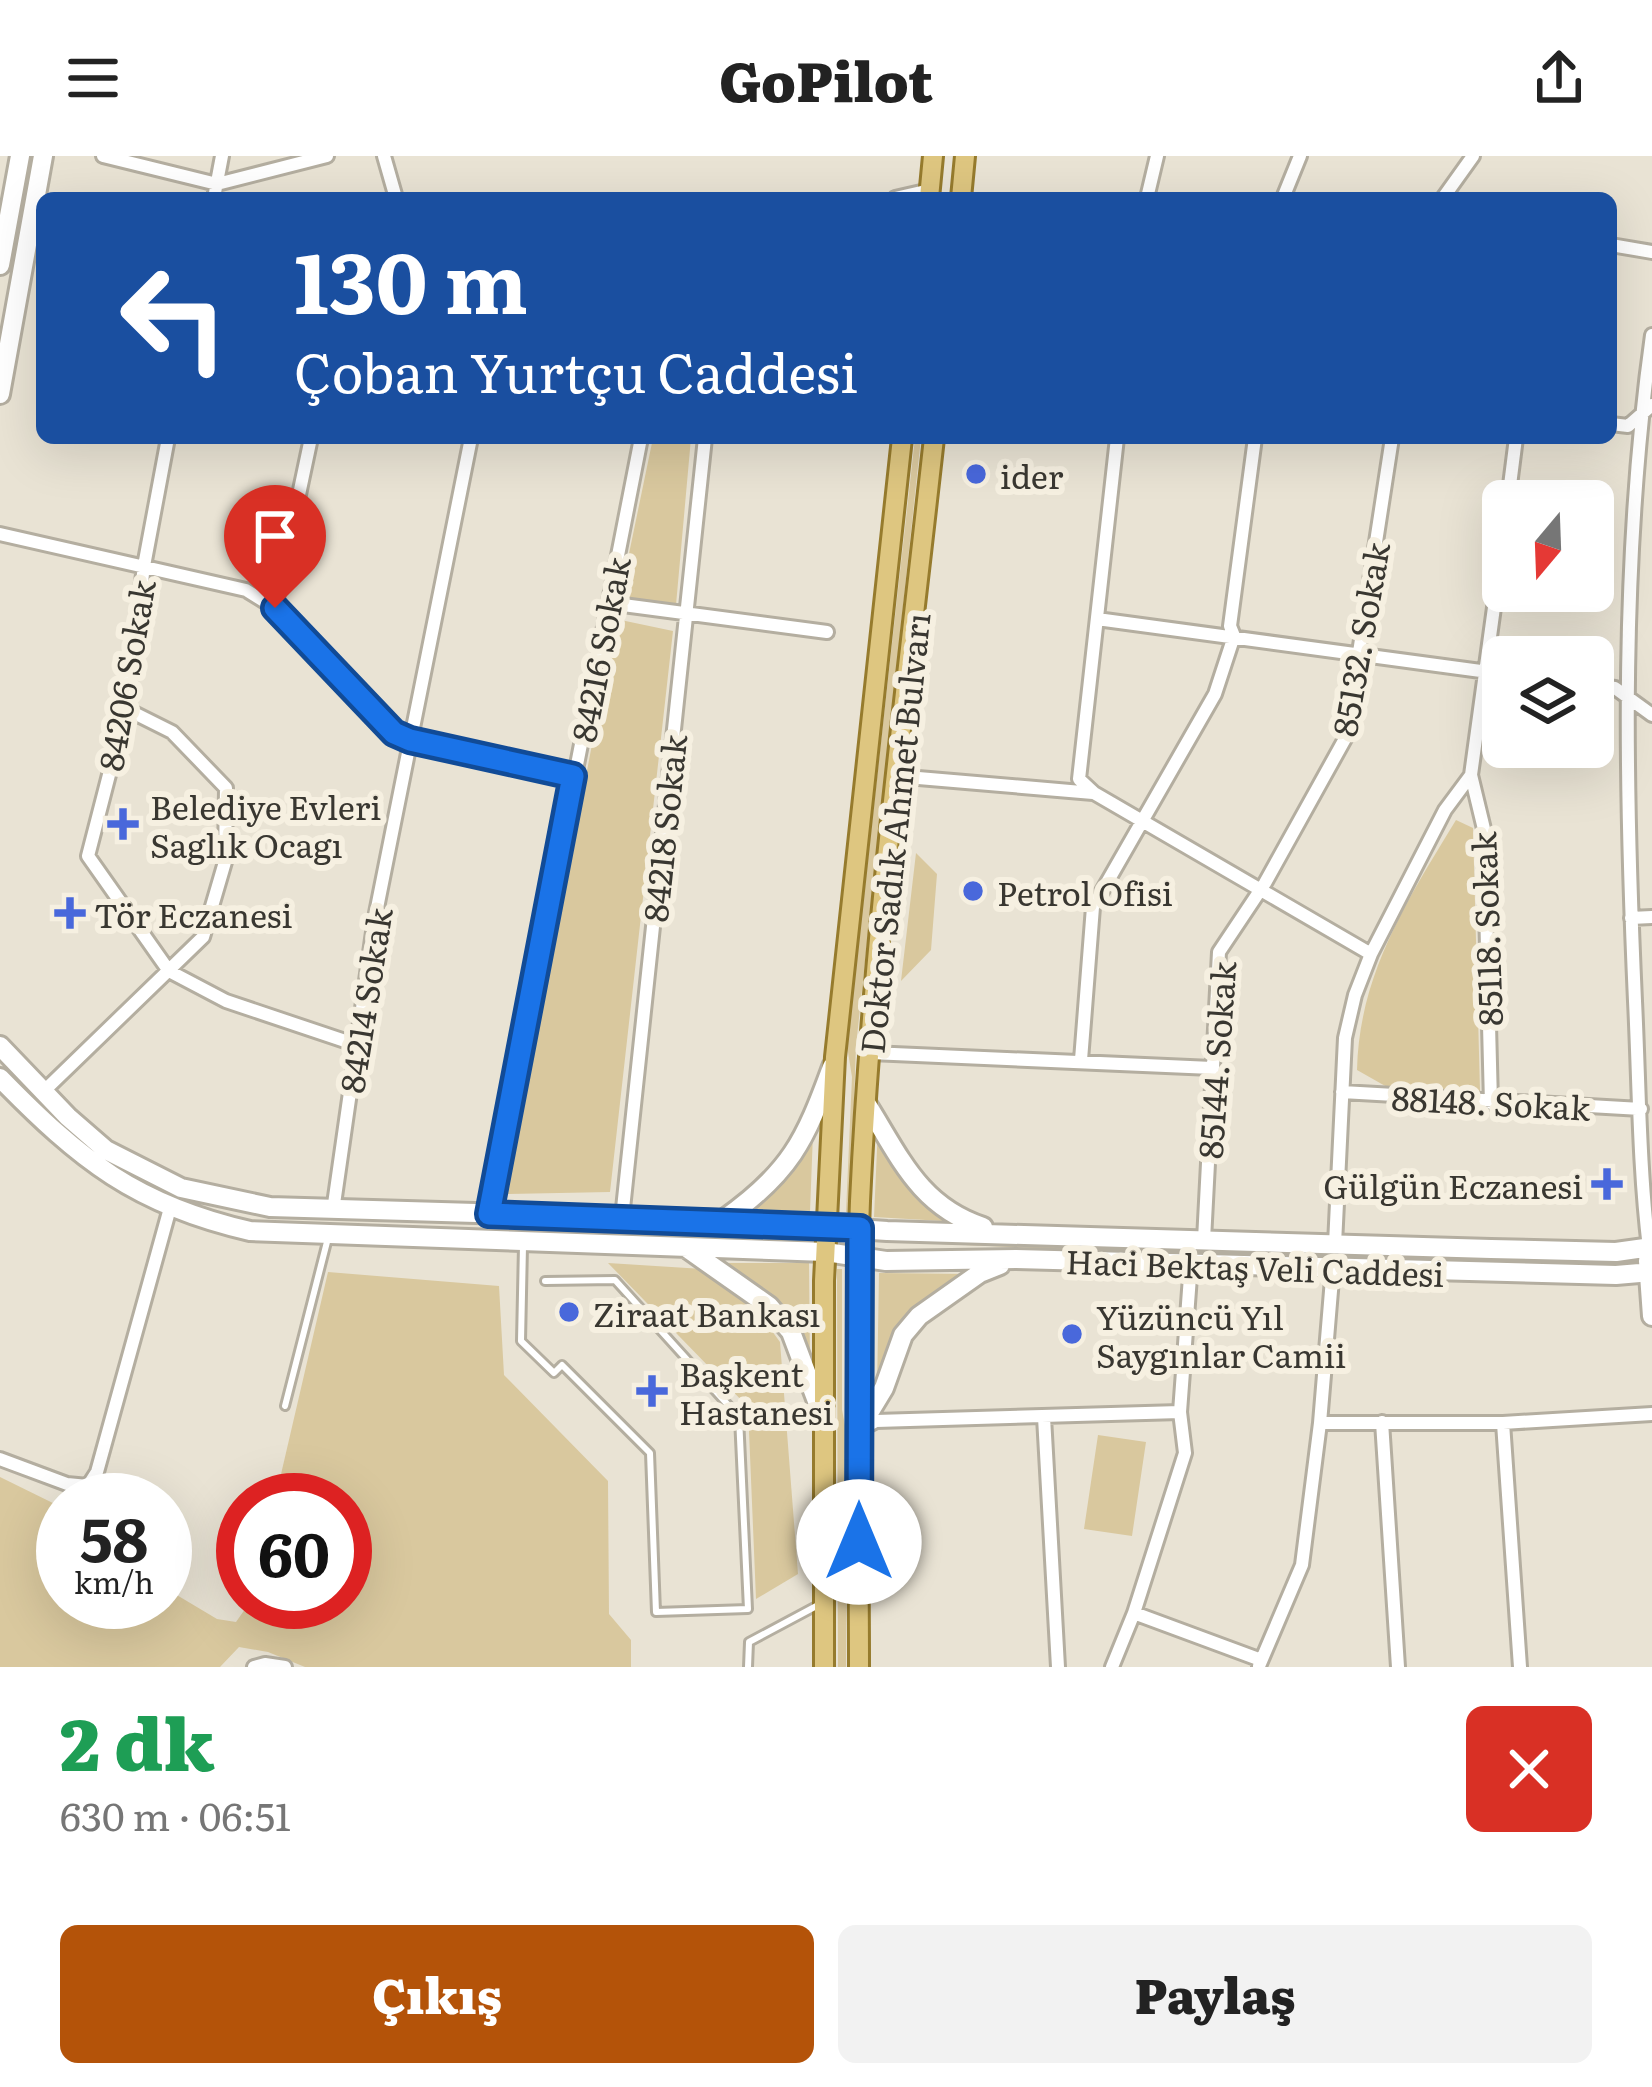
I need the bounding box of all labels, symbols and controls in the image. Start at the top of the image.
text: GoPilot [719,38,933,119]
icon: menu [60,45,126,111]
icon: share [1526,45,1592,111]
text: 130 m [294,215,528,340]
icon: left [96,240,252,396]
text: Çoban Yurtçu Caddesi [294,329,858,410]
place label: ider [1000,450,1064,499]
marker: ider [963,461,989,487]
north arrow [1482,480,1614,612]
map controls [1482,480,1614,768]
pin [224,485,326,608]
icon: arrive [242,503,308,569]
street label: 85132. Sokak [1318,537,1400,740]
street label: 84216 Sokak [557,551,641,746]
street label: 84206 Sokak [84,575,166,774]
street label: Doktor Sadık Ahmet Bulvarı [845,610,941,1056]
button: layers [1482,636,1614,768]
street label: 84218 Sokak [629,731,697,924]
place label: Belediye Evleri Saglık Ocagı [150,781,381,868]
marker: Belediye Evleri Saglık Ocagı [107,808,139,840]
street label: 85118. Sokak [1457,830,1513,1027]
place label: Petrol Ofisi [997,867,1173,916]
marker: Petrol Ofisi [960,878,986,904]
place label: Tör Eczanesi [94,889,292,938]
marker: Tör Eczanesi [57,900,83,926]
street label: 84214 Sokak [325,903,403,1096]
street label: 85144. Sokak [1184,959,1246,1160]
street label: 88148. Sokak [1390,1071,1593,1131]
place label: Gülgün Eczanesi [1323,1160,1583,1209]
marker: Gülgün Eczanesi [1594,1171,1620,1197]
street label: Haci Bektaş Veli Caddesi [1065,1235,1445,1297]
place label: Ziraat Bankası [593,1288,820,1337]
place label: Yüzüncü Yıl Saygınlar Camii [1096,1291,1346,1378]
marker: Ziraat Bankası [556,1299,582,1325]
marker: Yüzüncü Yıl Saygınlar Camii [1059,1321,1085,1347]
place label: Başkent Hastanesi [679,1348,833,1435]
marker: Başkent Hastanesi [636,1375,668,1407]
speed limit sign: 60 [216,1473,372,1629]
position arrow [796,1479,922,1605]
text: 58 [80,1491,148,1580]
text: km/h [74,1559,154,1603]
text: 2 dk [60,1686,215,1793]
button: close [1466,1706,1592,1832]
text: 630 m · 06:51 [60,1785,291,1843]
button: Çıkış [60,1925,814,2063]
button: Paylaş [838,1925,1592,2063]

